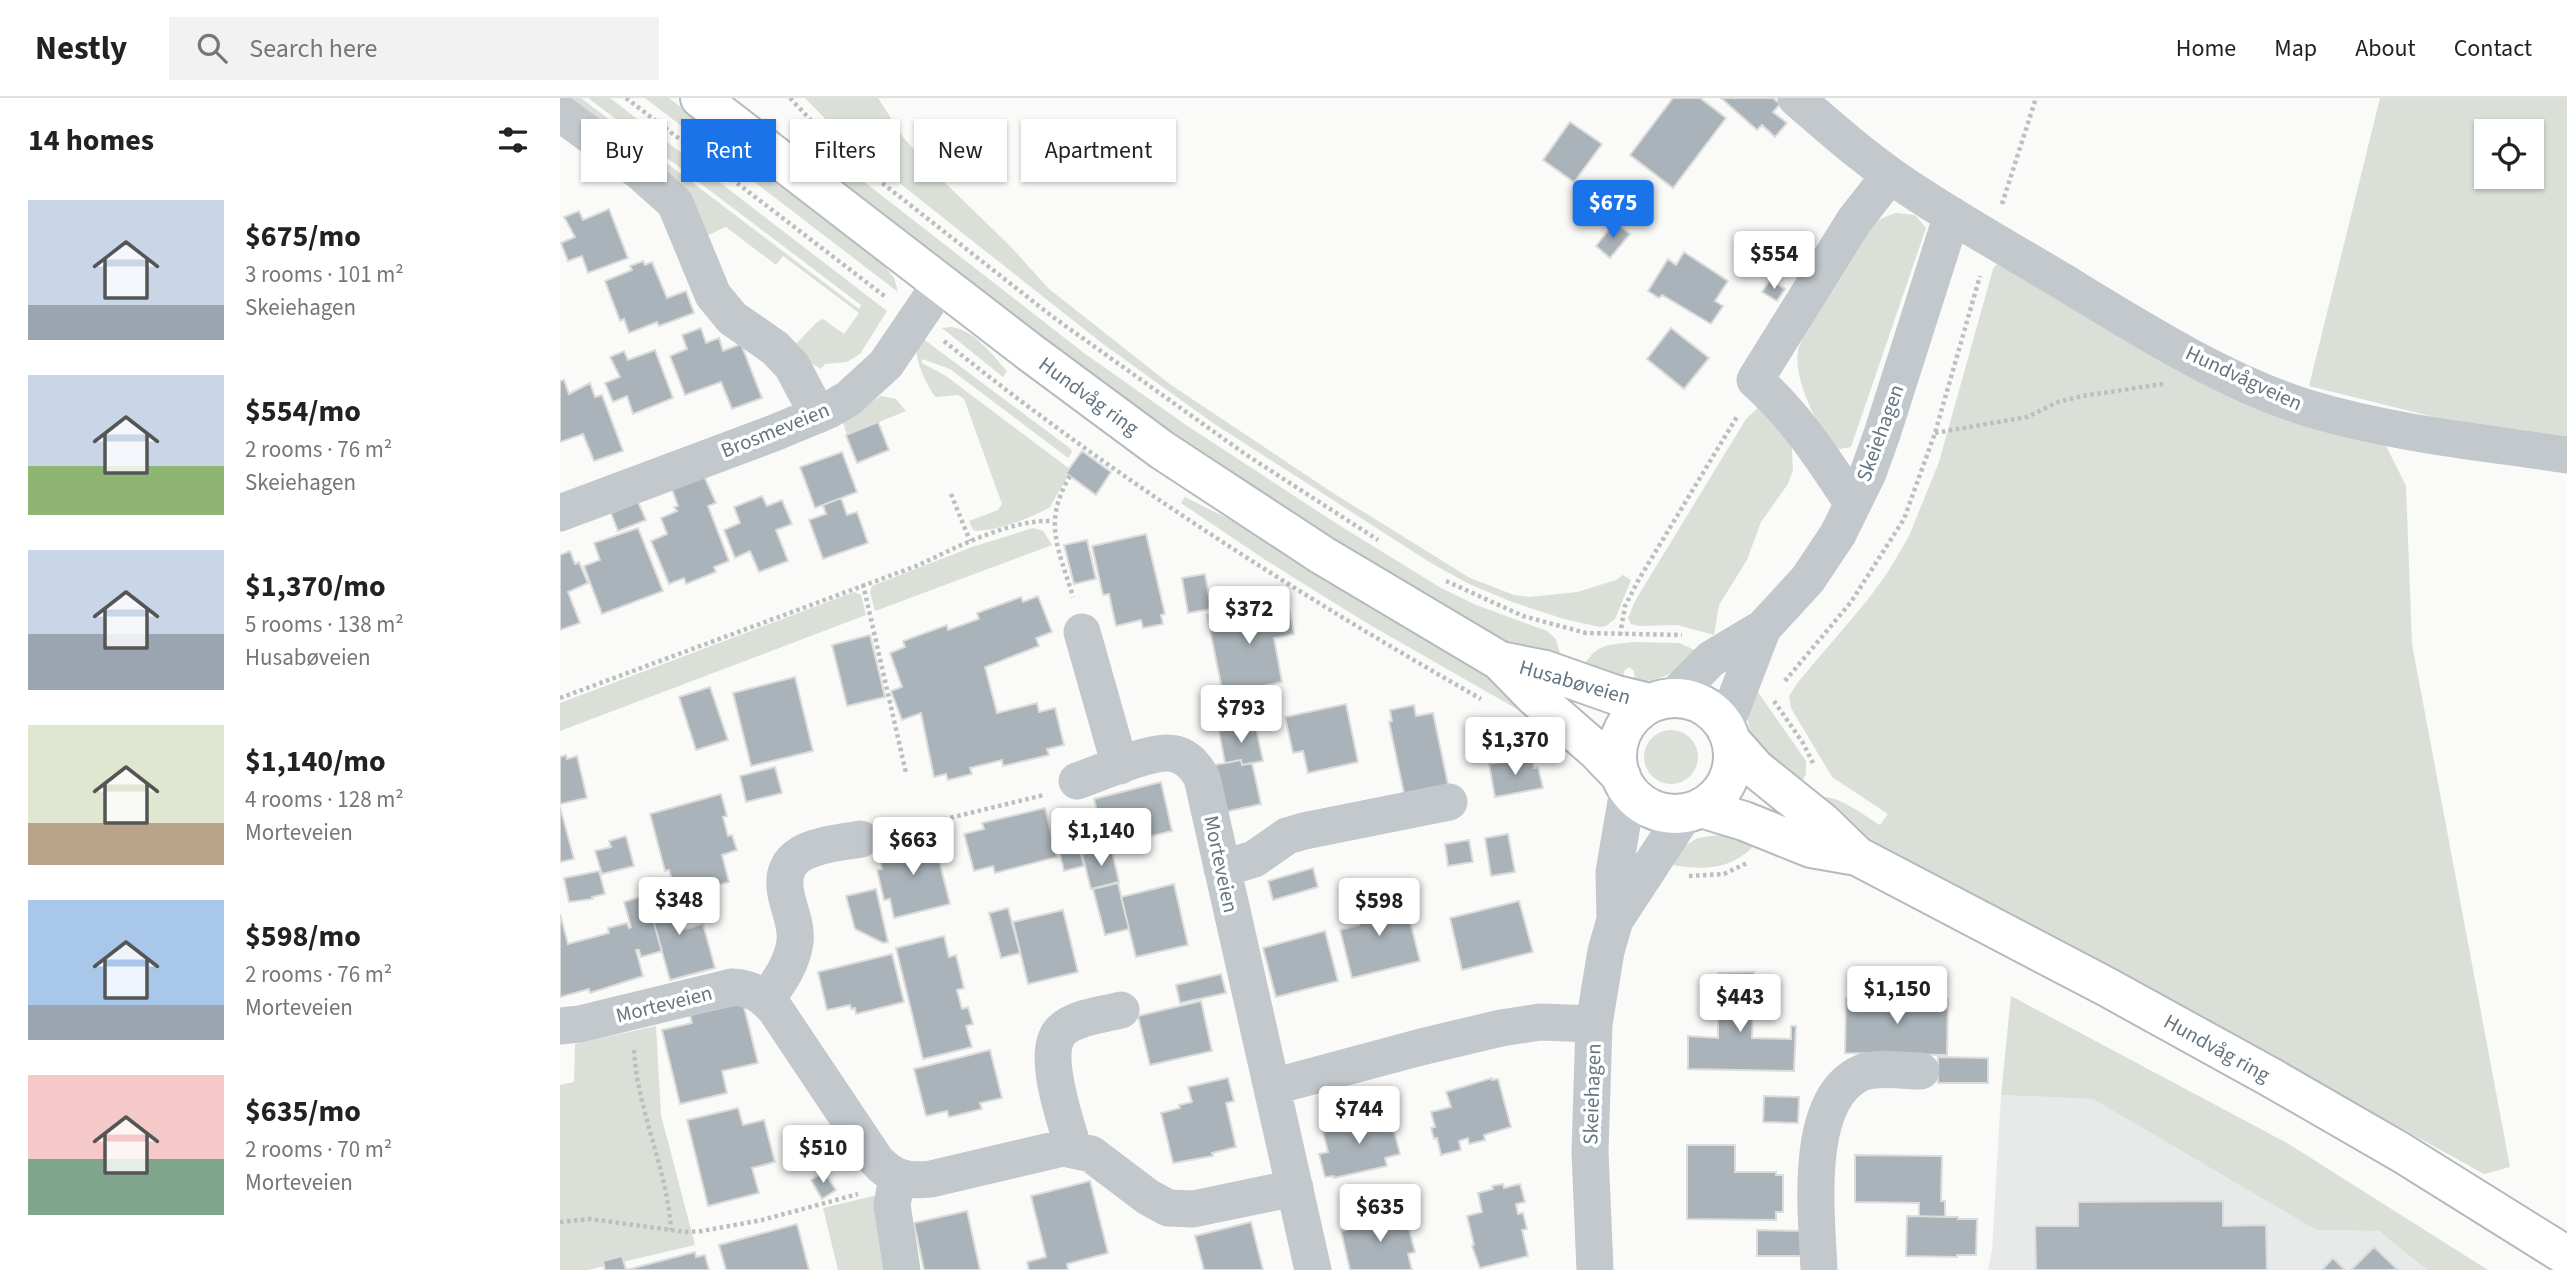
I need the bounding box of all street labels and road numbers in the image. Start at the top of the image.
street label: Hundvågveien [2181,338,2307,418]
street label: Hundvåg ring [1033,349,1146,443]
street label: Skeiehagen [1849,380,1911,486]
street label: Brosmeveien [716,395,834,465]
street label: Husabøveien [1516,652,1634,712]
street label: Morteveien [1196,813,1246,915]
street label: Morteveien [613,978,715,1030]
street label: Hundvåg ring [2158,1006,2276,1090]
street label: Skeiehagen [1575,1043,1609,1145]

